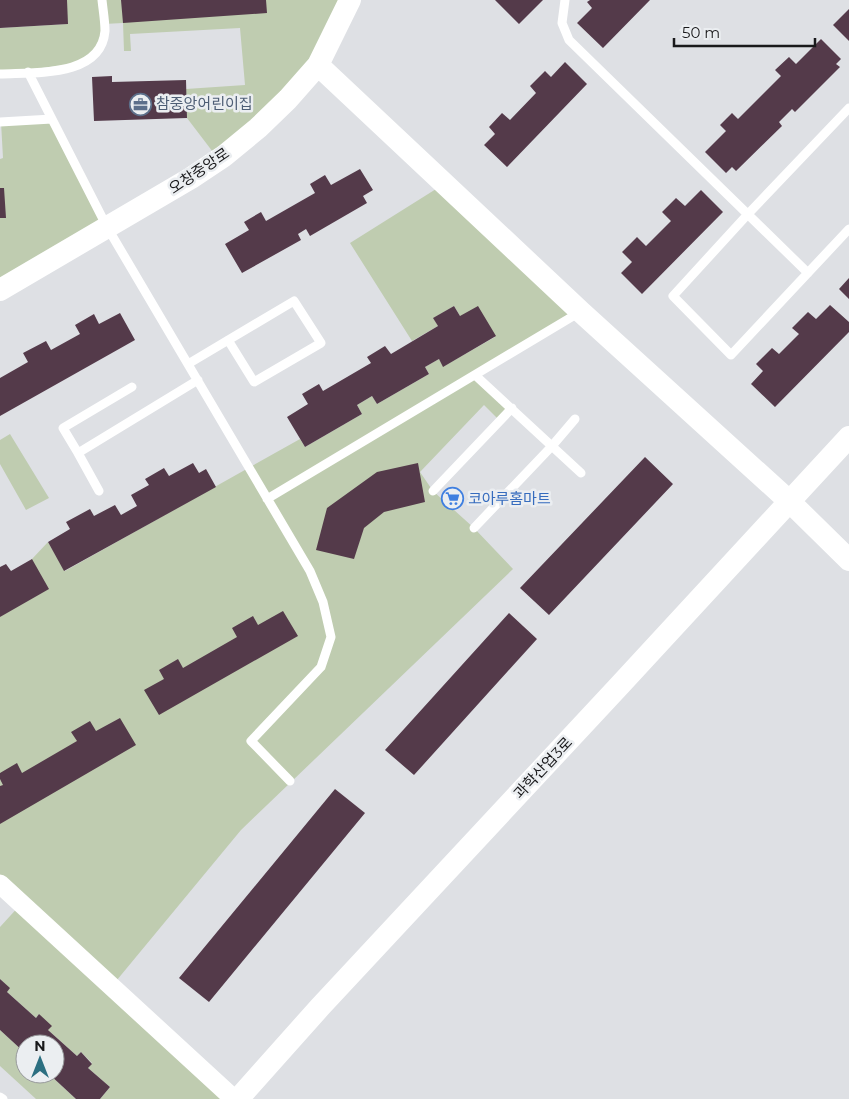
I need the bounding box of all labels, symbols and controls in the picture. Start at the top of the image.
scale bar [674,15,815,47]
text: 50 m [682,23,720,42]
office icon: 참중앙어린이집 [128,92,152,116]
place label: 참중앙어린이집 [156,94,253,113]
street label: 오창중앙로 [165,143,233,198]
supermarket icon: 코아루홈마트 [440,487,464,511]
place label: 코아루홈마트 [468,489,551,508]
street label: 과학산업3로 [509,733,576,802]
north arrow [15,1034,65,1084]
text: N [34,1037,46,1055]

